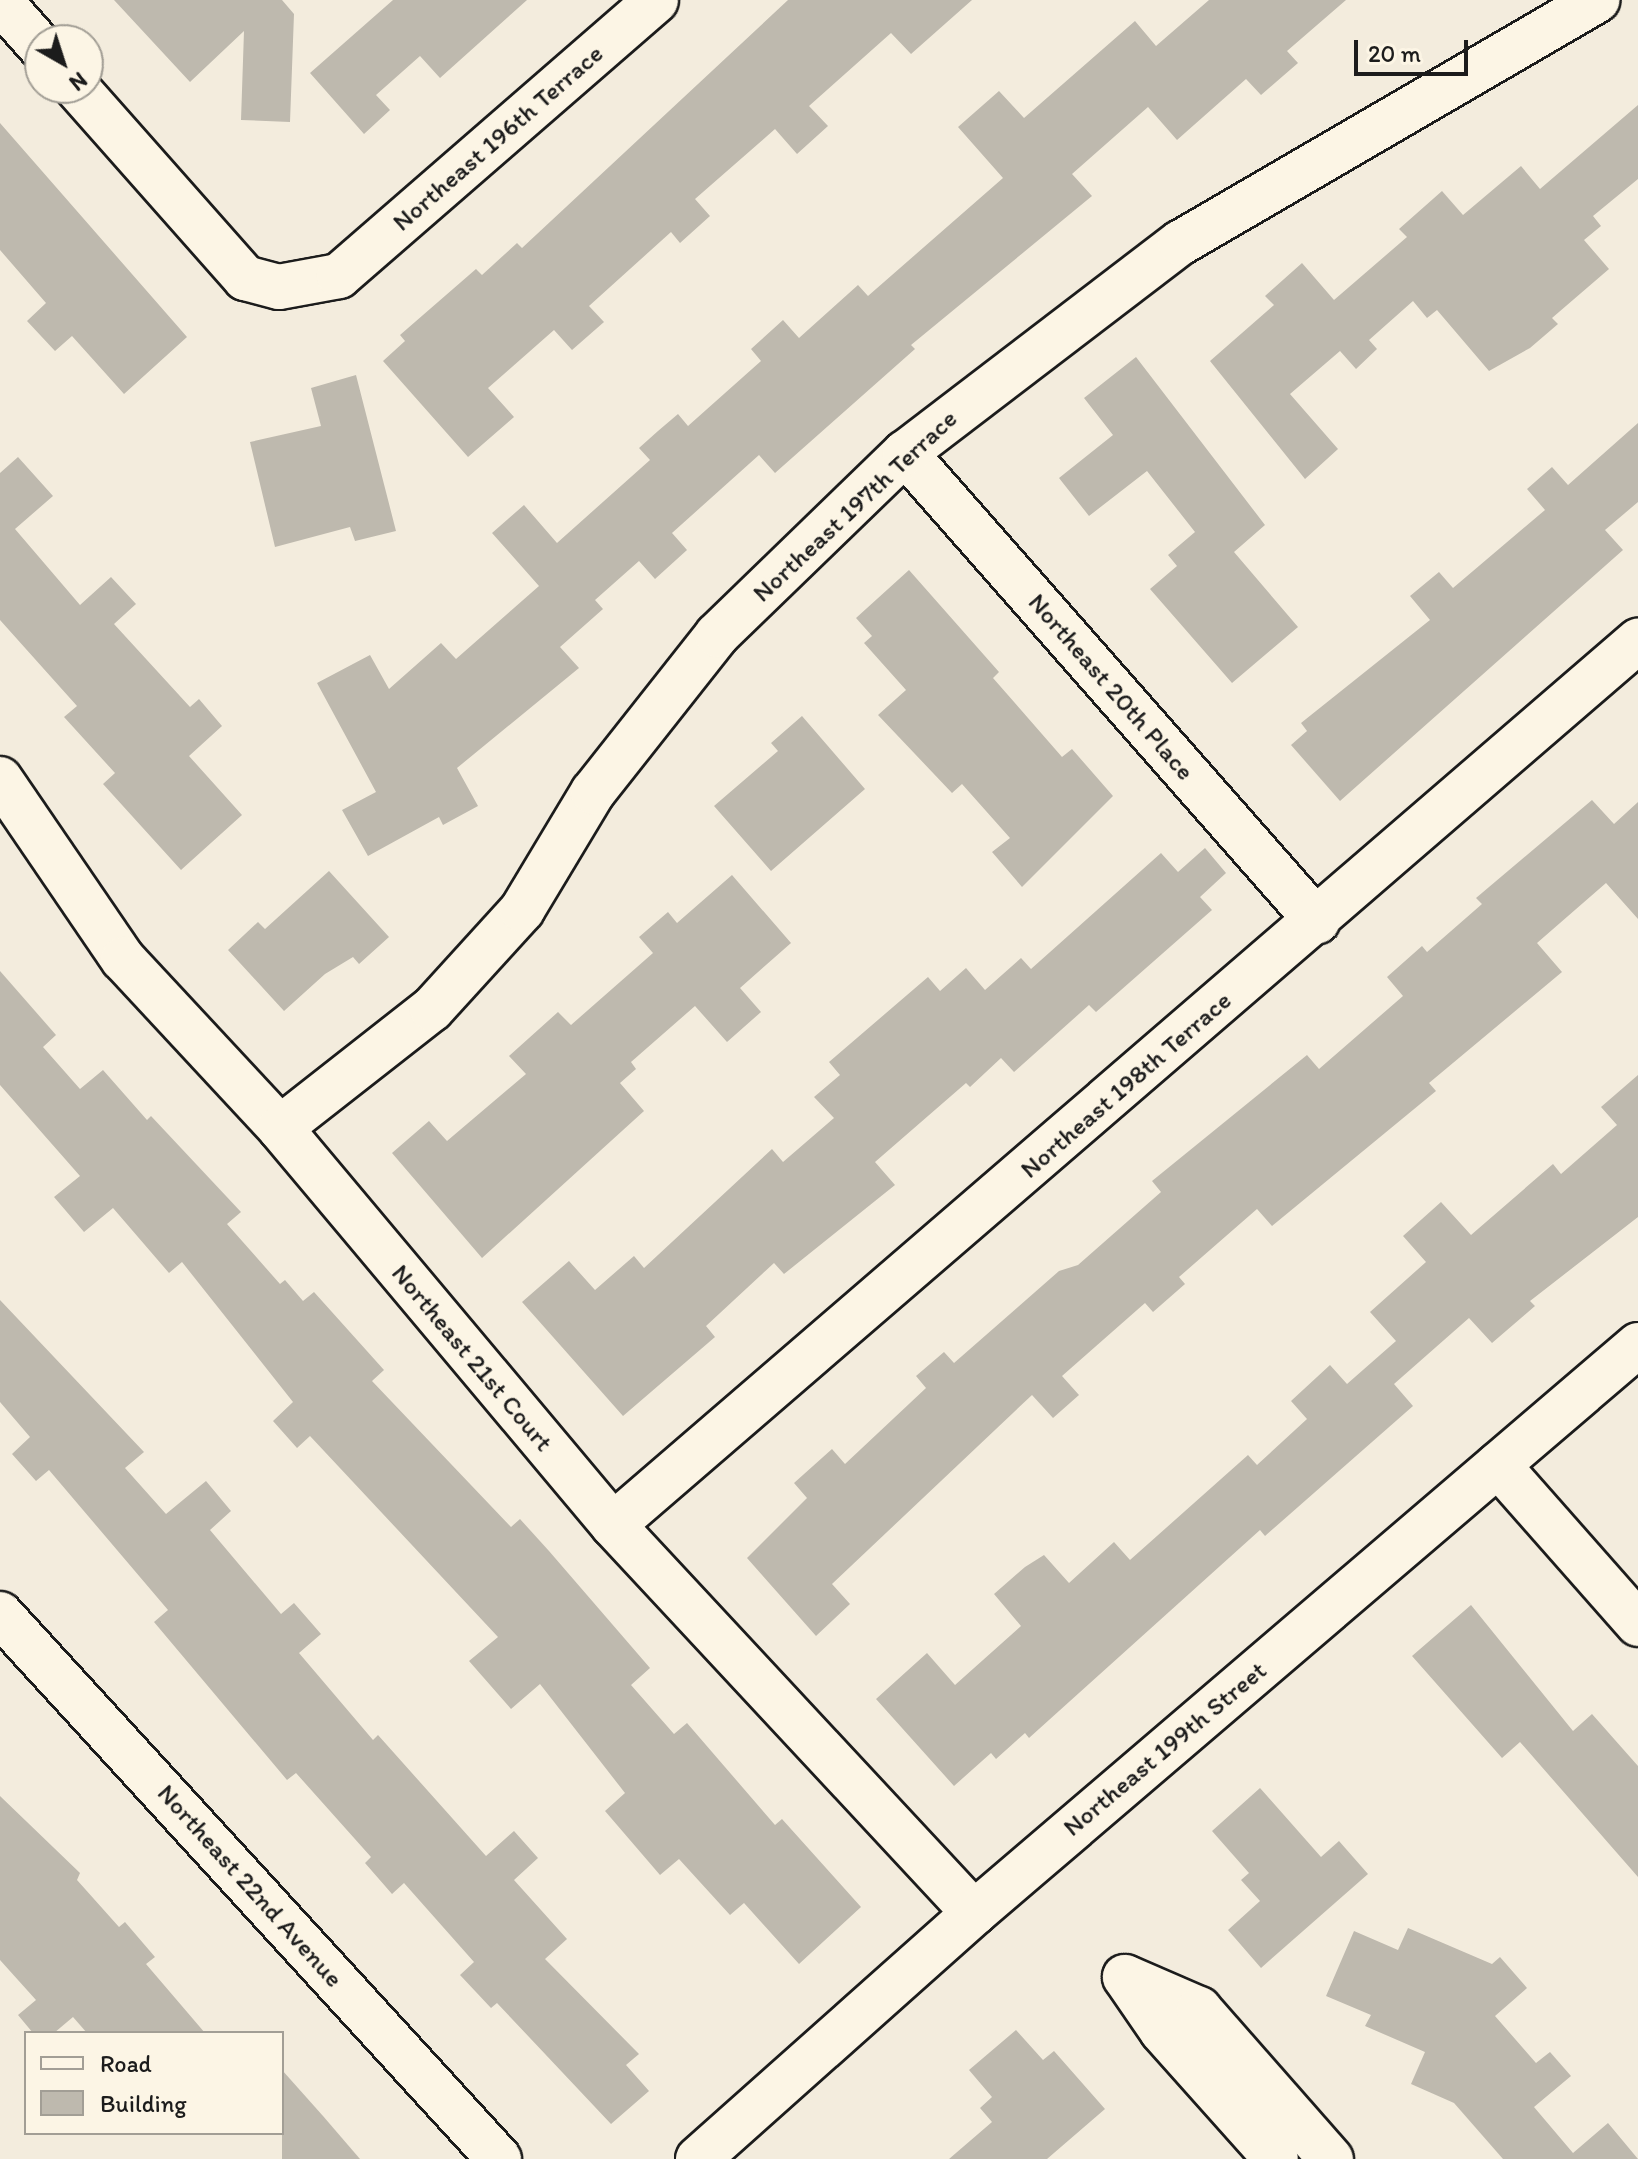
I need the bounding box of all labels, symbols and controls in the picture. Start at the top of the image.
north arrow [24,24,104,104]
scale bar [1358,24,1472,74]
street label: Northeast 196th Terrace [387,38,609,238]
text: 20 m [1368,39,1421,68]
text: N [64,66,92,97]
street label: Northeast 197th Terrace [747,403,963,609]
street label: Northeast 20th Place [1022,588,1200,786]
street label: Northeast 198th Terrace [1014,985,1238,1185]
street label: Northeast 21st Court [385,1258,559,1458]
street label: Northeast 199th Street [1057,1655,1273,1843]
street label: Northeast 22nd Avenue [151,1779,349,1993]
legend [24,2031,284,2135]
text: Road [100,2049,152,2078]
text: Building [100,2089,187,2118]

